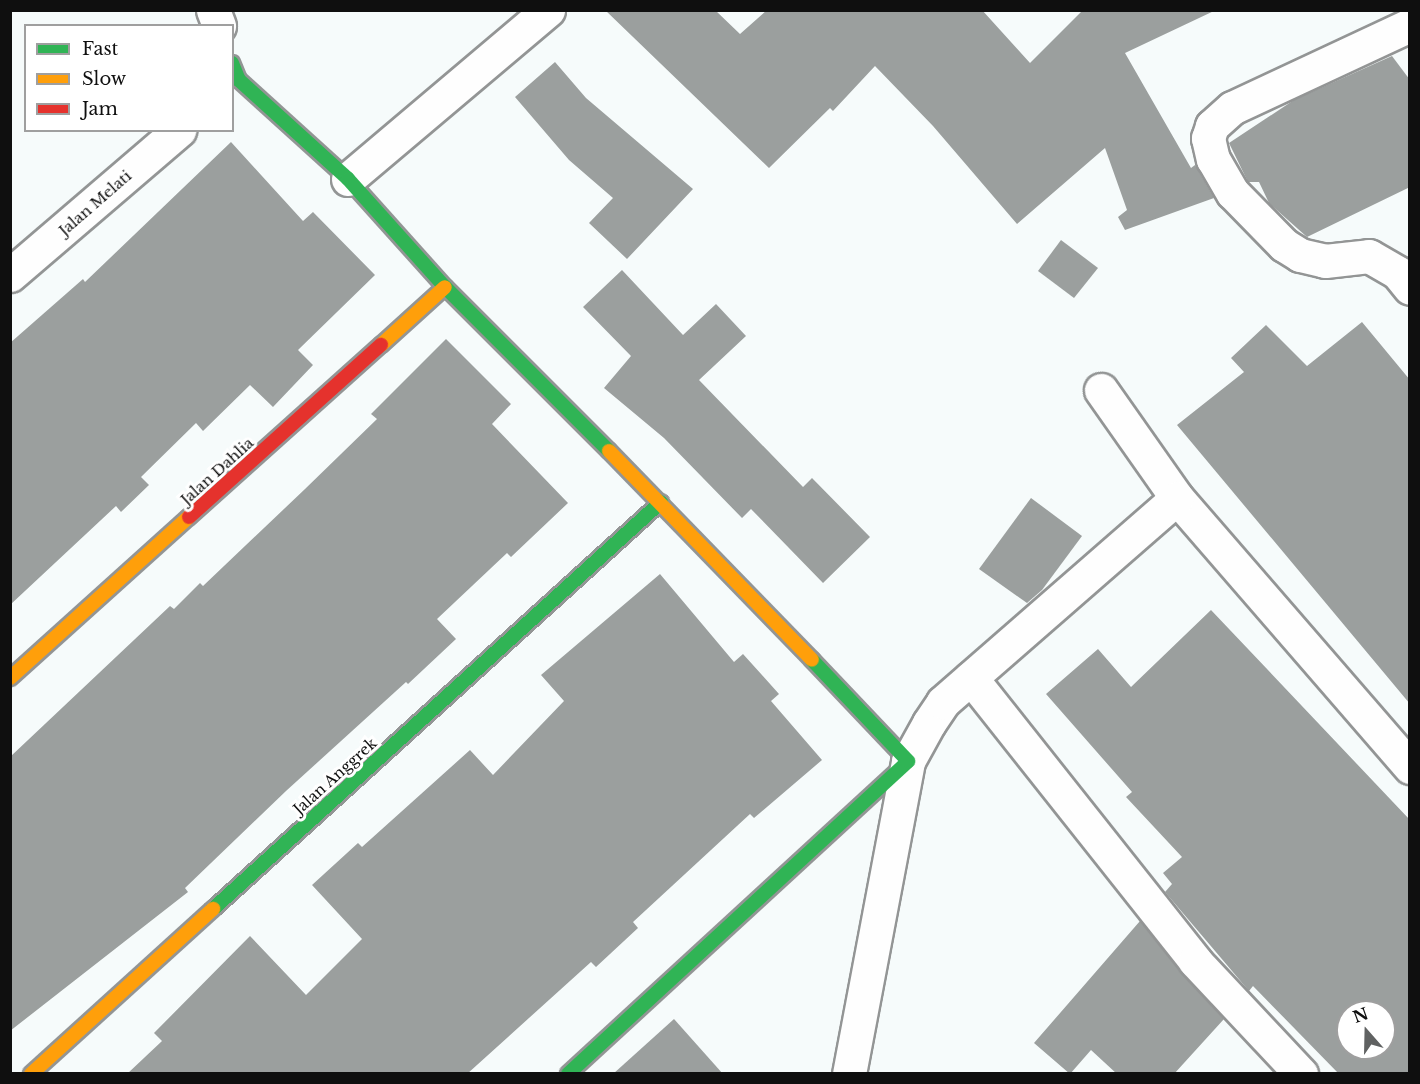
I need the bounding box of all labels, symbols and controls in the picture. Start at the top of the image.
legend [24,24,234,132]
text: Fast [82,38,118,60]
text: Slow [82,68,126,90]
text: Jam [82,98,118,120]
street label: Jalan Melati [55,167,135,239]
street label: Jalan Dahlia [177,434,257,508]
street label: Jalan Anggrek [289,734,381,818]
north arrow [1336,1000,1396,1060]
text: N [1350,1003,1371,1027]

